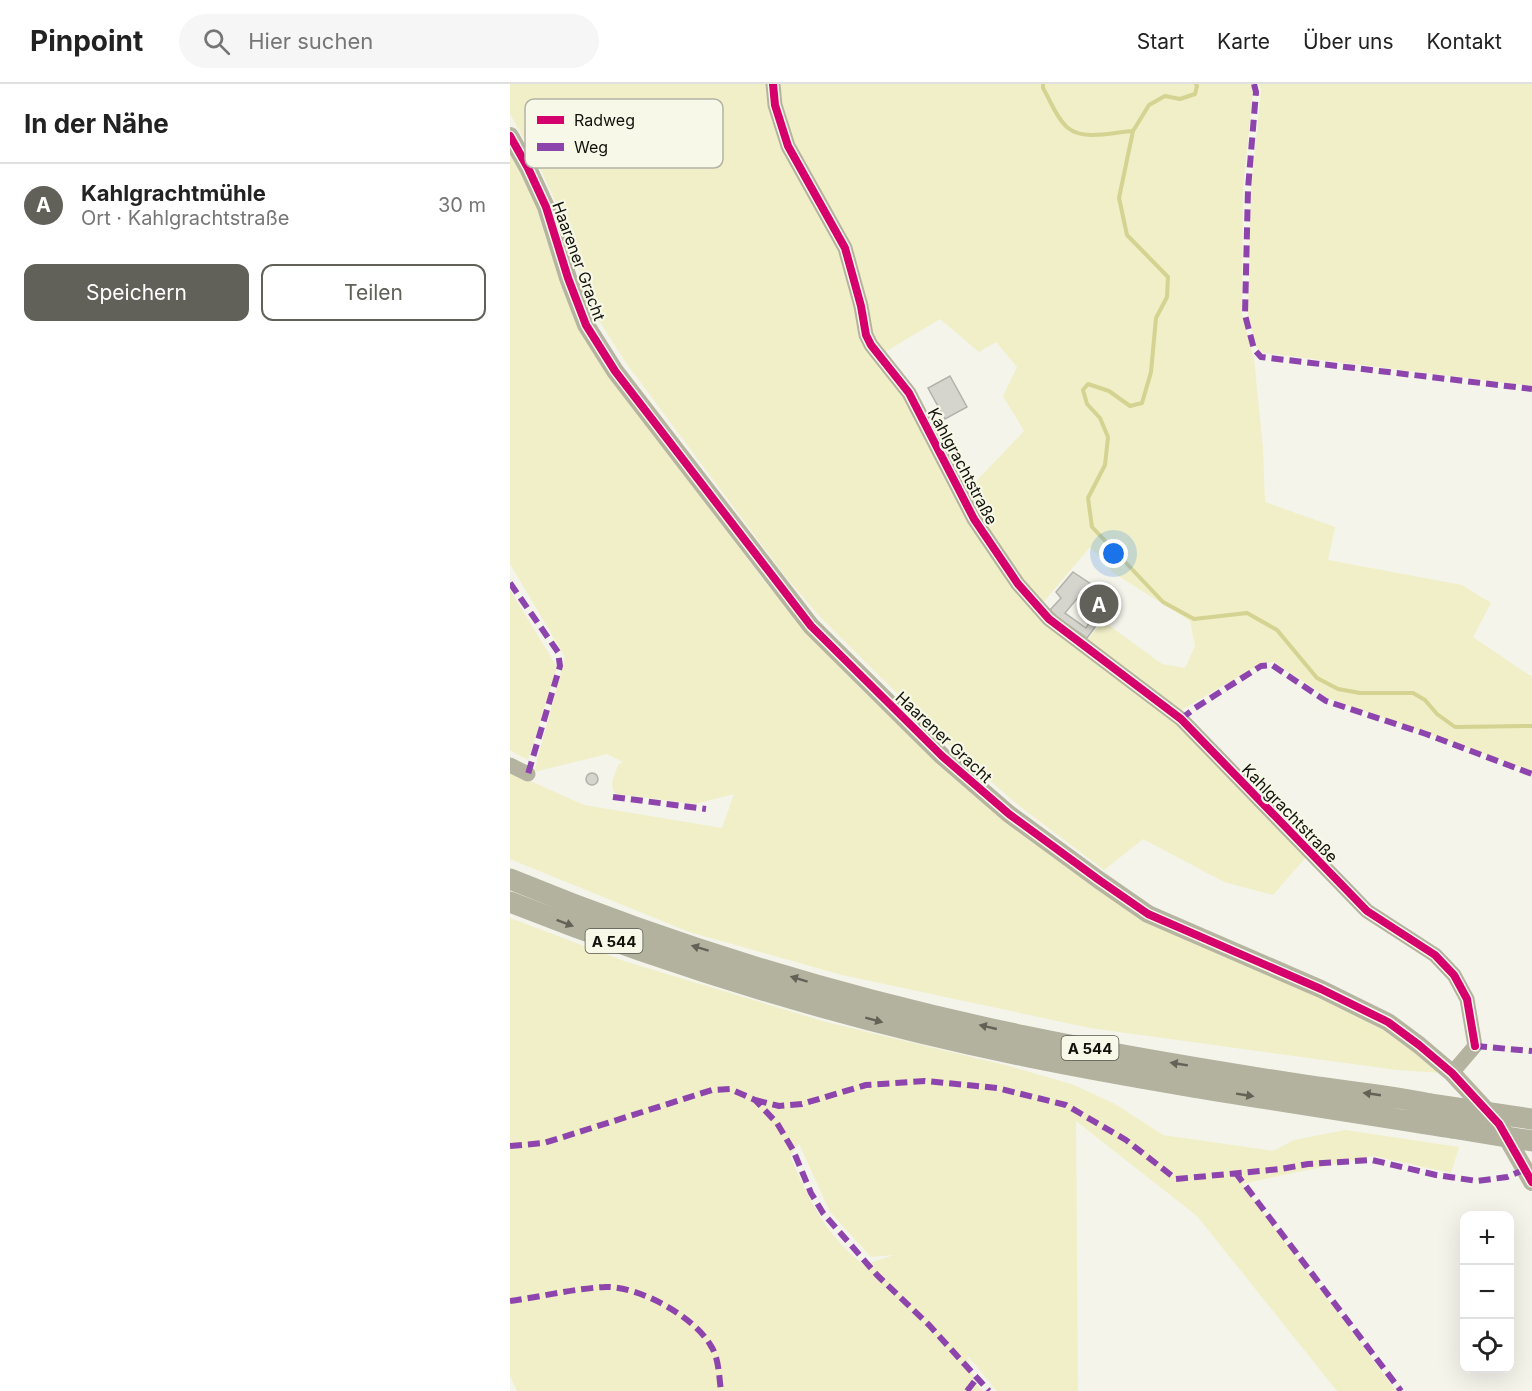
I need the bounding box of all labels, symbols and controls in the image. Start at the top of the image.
search box [179,14,599,68]
text: Pinpoint [30,24,143,58]
icon: search [200,25,233,58]
text: Hier suchen [248,28,373,54]
text: Start [1137,29,1184,54]
text: Karte [1217,29,1270,54]
text: Über uns [1303,29,1394,54]
text: Kontakt [1427,29,1502,54]
legend [525,99,723,168]
text: In der Nähe [24,108,169,139]
text: Radweg [574,110,635,130]
text: Weg [574,137,608,157]
text: Kahlgrachtmühle [81,180,266,206]
text: A [36,193,51,217]
text: 30 m [438,193,486,217]
street label: Haarener Gracht [548,199,610,323]
text: Ort · Kahlgrachtstraße [81,206,290,230]
button: Speichern [24,264,249,321]
button: Teilen [261,264,486,321]
street label: Kahlgrachtstraße [924,404,1002,528]
your location [1099,539,1128,568]
pin: A [1080,582,1118,626]
street label: Haarener Gracht [891,687,997,787]
street label: Kahlgrachtstraße [1238,759,1342,867]
one-way arrow [556,918,574,928]
road number: A 544 [586,929,642,953]
one-way arrow [691,943,709,952]
one-way arrow [790,974,808,983]
one-way arrow [865,1016,883,1025]
one-way arrow [979,1022,997,1032]
road number: A 544 [1062,1036,1118,1060]
one-way arrow [1170,1059,1189,1068]
one-way arrow [1362,1090,1381,1099]
one-way arrow [1236,1091,1255,1100]
map controls [1460,1211,1514,1373]
button: + [1460,1211,1514,1265]
button: − [1460,1265,1514,1319]
button: locate [1460,1319,1514,1373]

